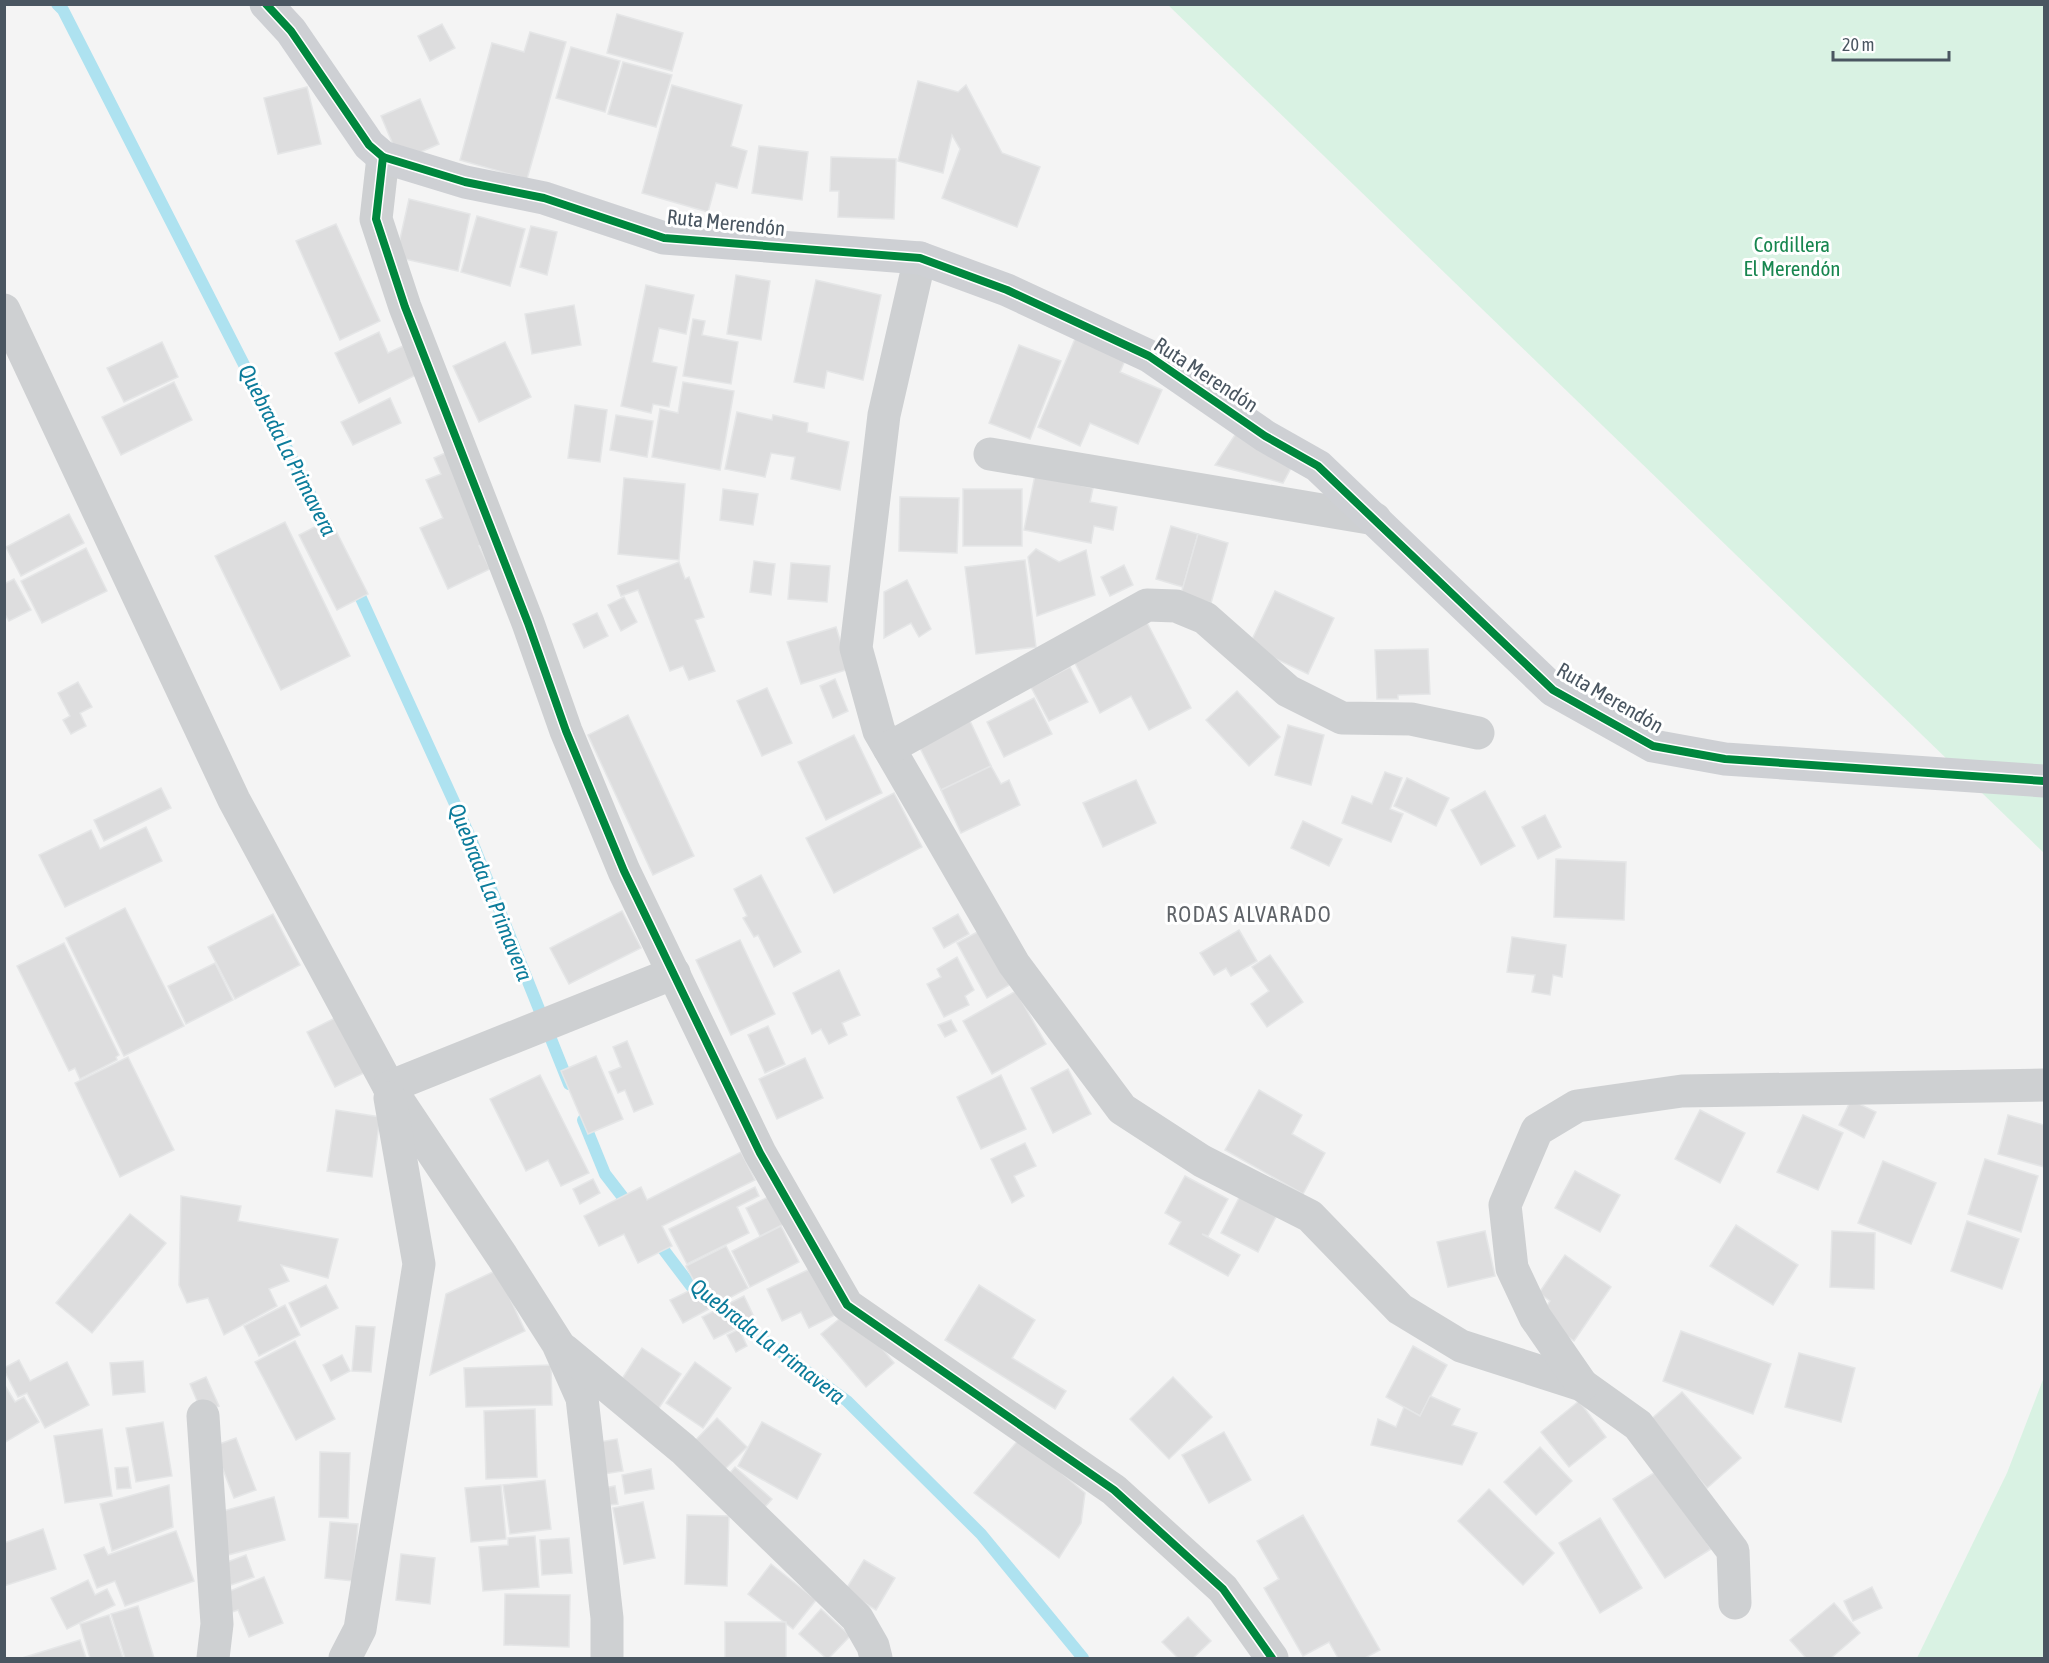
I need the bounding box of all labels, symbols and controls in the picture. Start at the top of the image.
scale bar [1833,24,1948,62]
text: 20 m [1842,34,1874,55]
street label: Ruta Merendón [666,204,786,240]
park label: Cordillera El Merendón [1744,232,1840,280]
street label: Ruta Merendón [1150,332,1263,417]
water label: Quebrada La Primavera [234,360,342,540]
street label: Ruta Merendón [1553,657,1668,737]
water label: Quebrada La Primavera [444,800,538,984]
district label: RODAS ALVARADO [1166,901,1332,927]
water label: Quebrada La Primavera [686,1273,850,1409]

